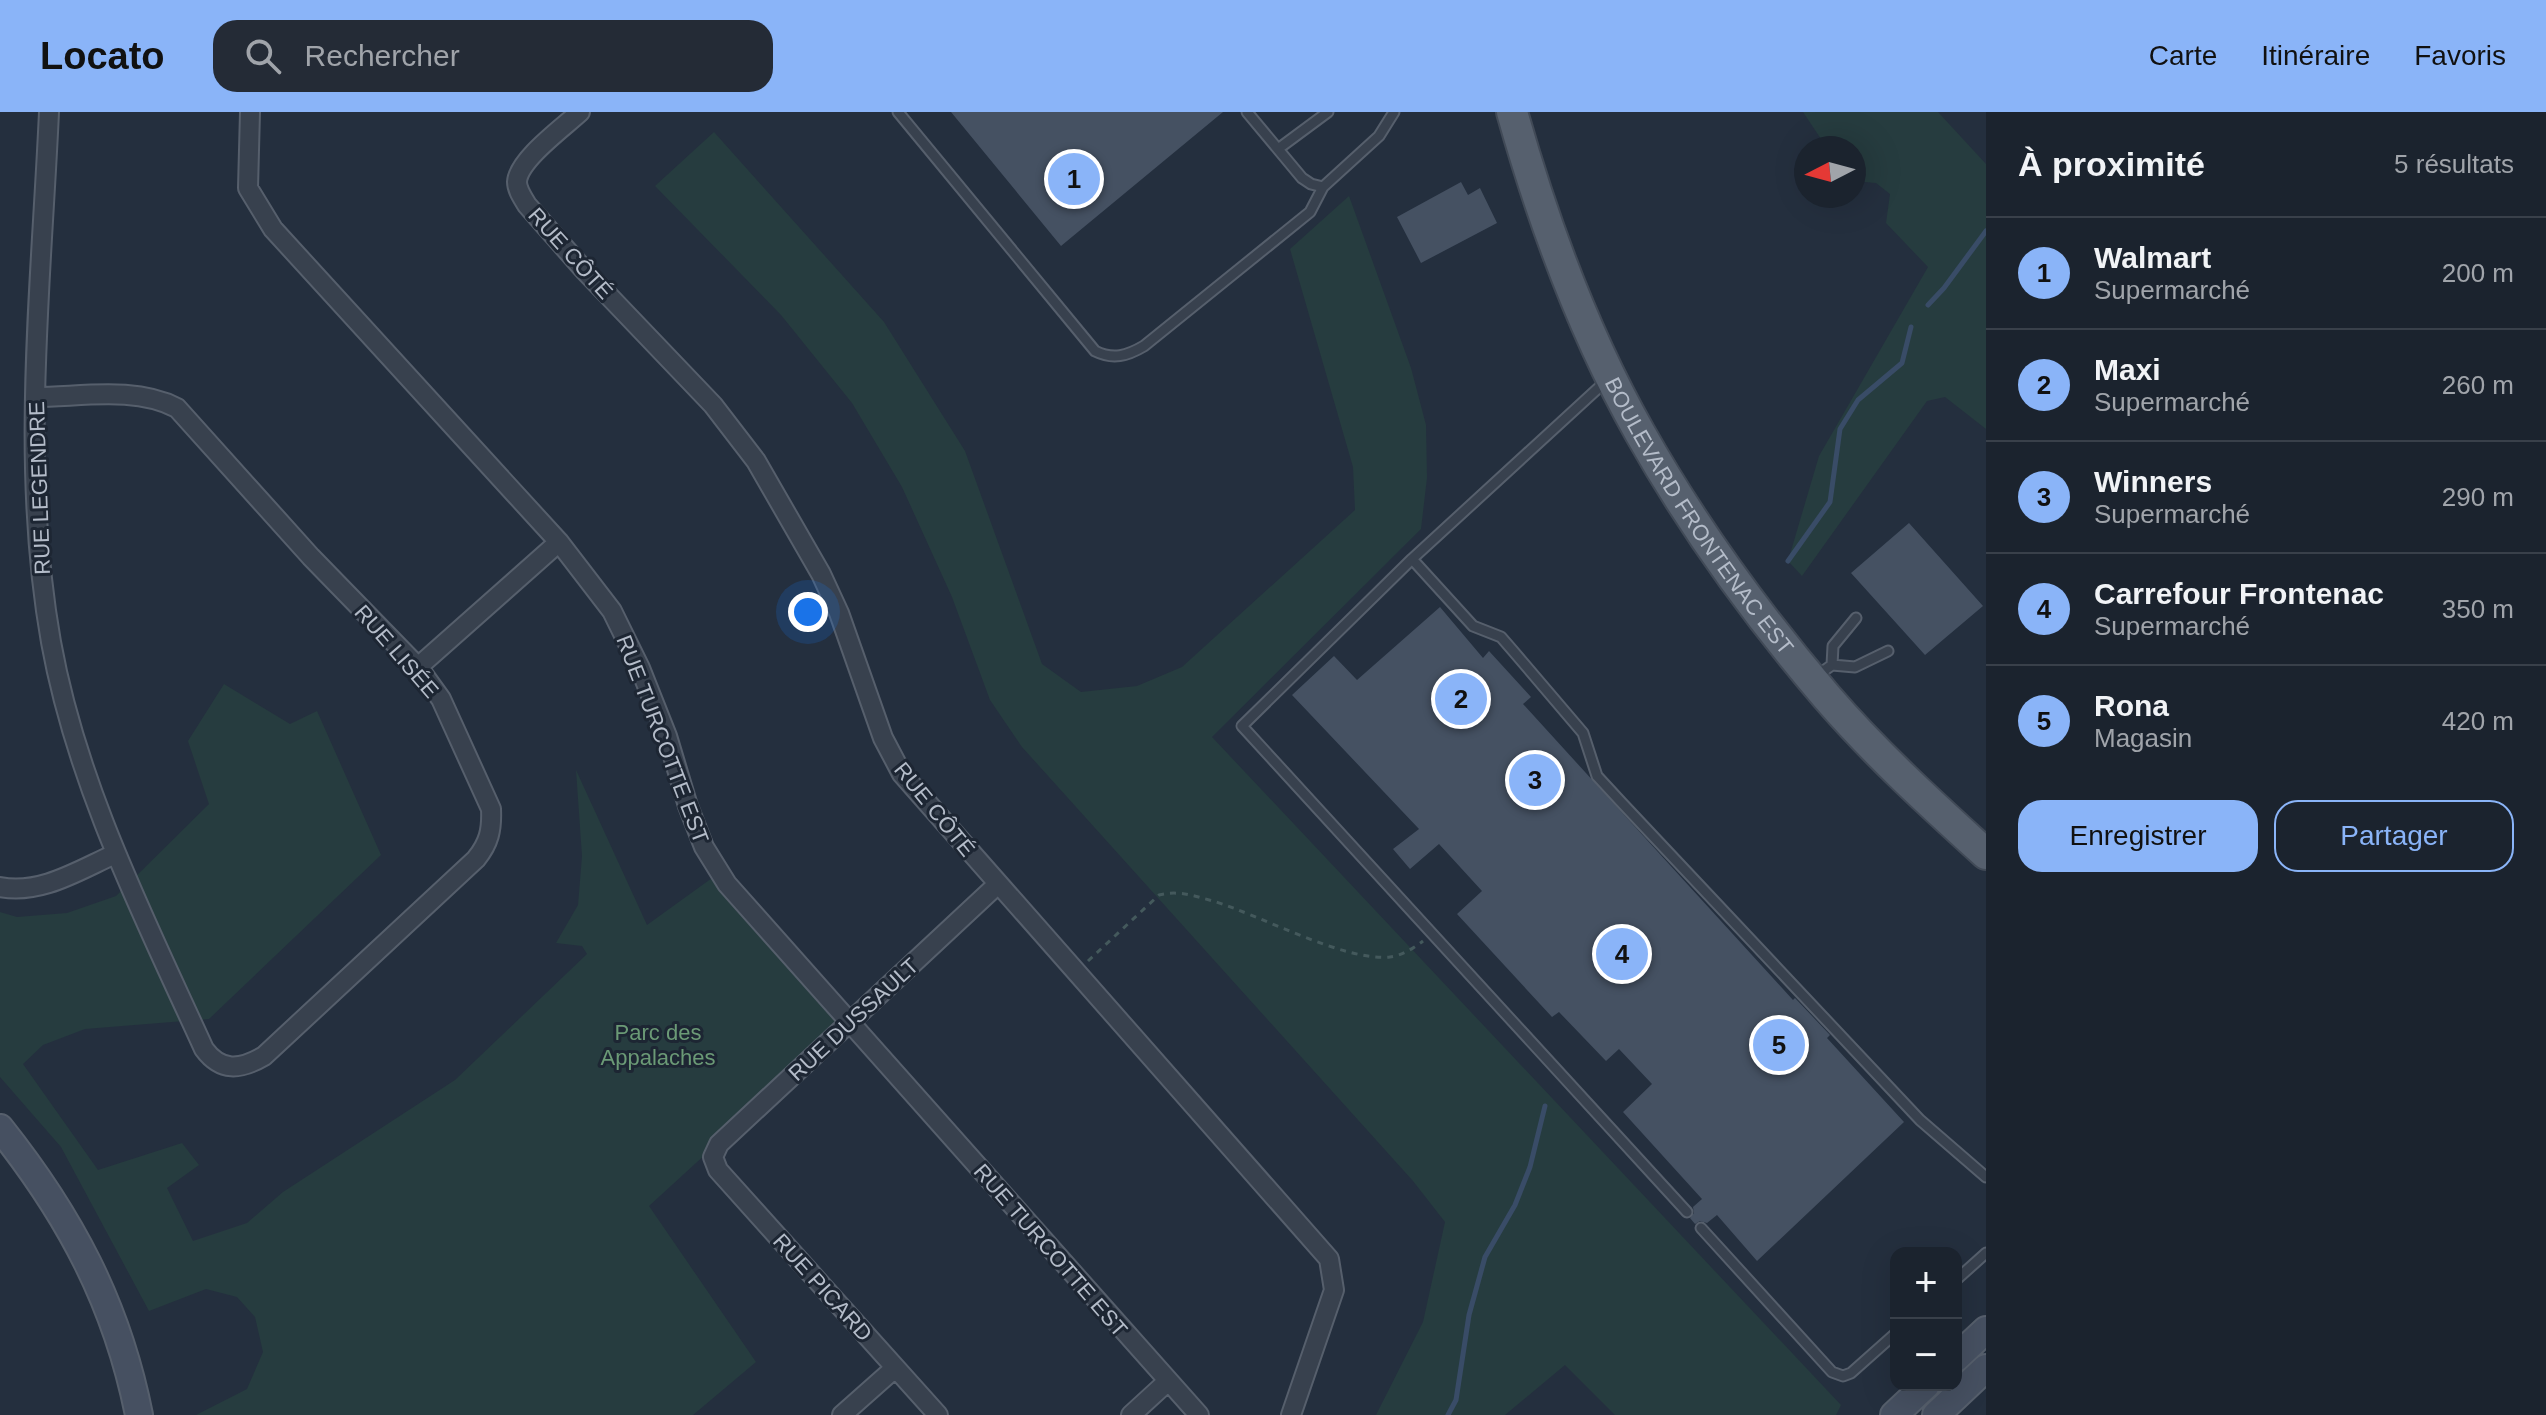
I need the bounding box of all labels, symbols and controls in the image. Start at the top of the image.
search box [213,20,773,92]
icon: search [241,34,285,78]
text: Locato [40,35,165,77]
text: Rechercher [305,39,460,72]
text: Carte [2149,40,2217,71]
text: Itinéraire [2261,40,2370,71]
text: Favoris [2414,40,2506,71]
north arrow [1794,136,1866,208]
text: À proximité [2018,145,2205,183]
pin: 1 [1048,149,1100,209]
text: 5 résultats [2394,149,2514,179]
street label: RUE CÔTÉ [523,203,618,304]
text: Walmart [2094,241,2211,274]
text: 1 [2037,258,2051,288]
text: 200 m [2442,258,2514,288]
text: Supermarché [2094,275,2250,305]
text: Maxi [2094,353,2161,386]
text: 2 [2037,370,2051,400]
text: 260 m [2442,370,2514,400]
street label: BOULEVARD FRONTENAC EST [1600,373,1798,660]
text: Supermarché [2094,387,2250,417]
street label: RUE LEGENDRE [24,401,55,575]
text: Winners [2094,465,2212,498]
text: 3 [2037,482,2051,512]
text: 290 m [2442,482,2514,512]
text: Supermarché [2094,499,2250,529]
text: Carrefour Frontenac [2094,577,2384,610]
your location [788,592,828,632]
text: 4 [2037,594,2051,624]
text: 350 m [2442,594,2514,624]
street label: RUE LISÉE [349,600,444,703]
text: Supermarché [2094,611,2250,641]
street label: RUE TURCOTTE EST [611,632,714,847]
pin: 2 [1435,669,1487,729]
text: Rona [2094,689,2169,722]
text: 5 [2037,706,2051,736]
text: 420 m [2442,706,2514,736]
text: Magasin [2094,723,2192,753]
pin: 3 [1509,750,1561,810]
street label: RUE CÔTÉ [889,757,980,861]
button: Enregistrer [2018,800,2258,872]
button: Partager [2274,800,2514,872]
pin: 4 [1596,924,1648,984]
street label: RUE DUSSAULT [783,953,923,1086]
pin: 5 [1753,1015,1805,1075]
park label: Parc des Appalaches [601,1020,715,1070]
street label: RUE TURCOTTE EST [969,1159,1132,1342]
street label: RUE PICARD [768,1229,877,1346]
map controls [1890,1247,1962,1391]
button: + [1890,1247,1962,1319]
button: − [1890,1319,1962,1391]

